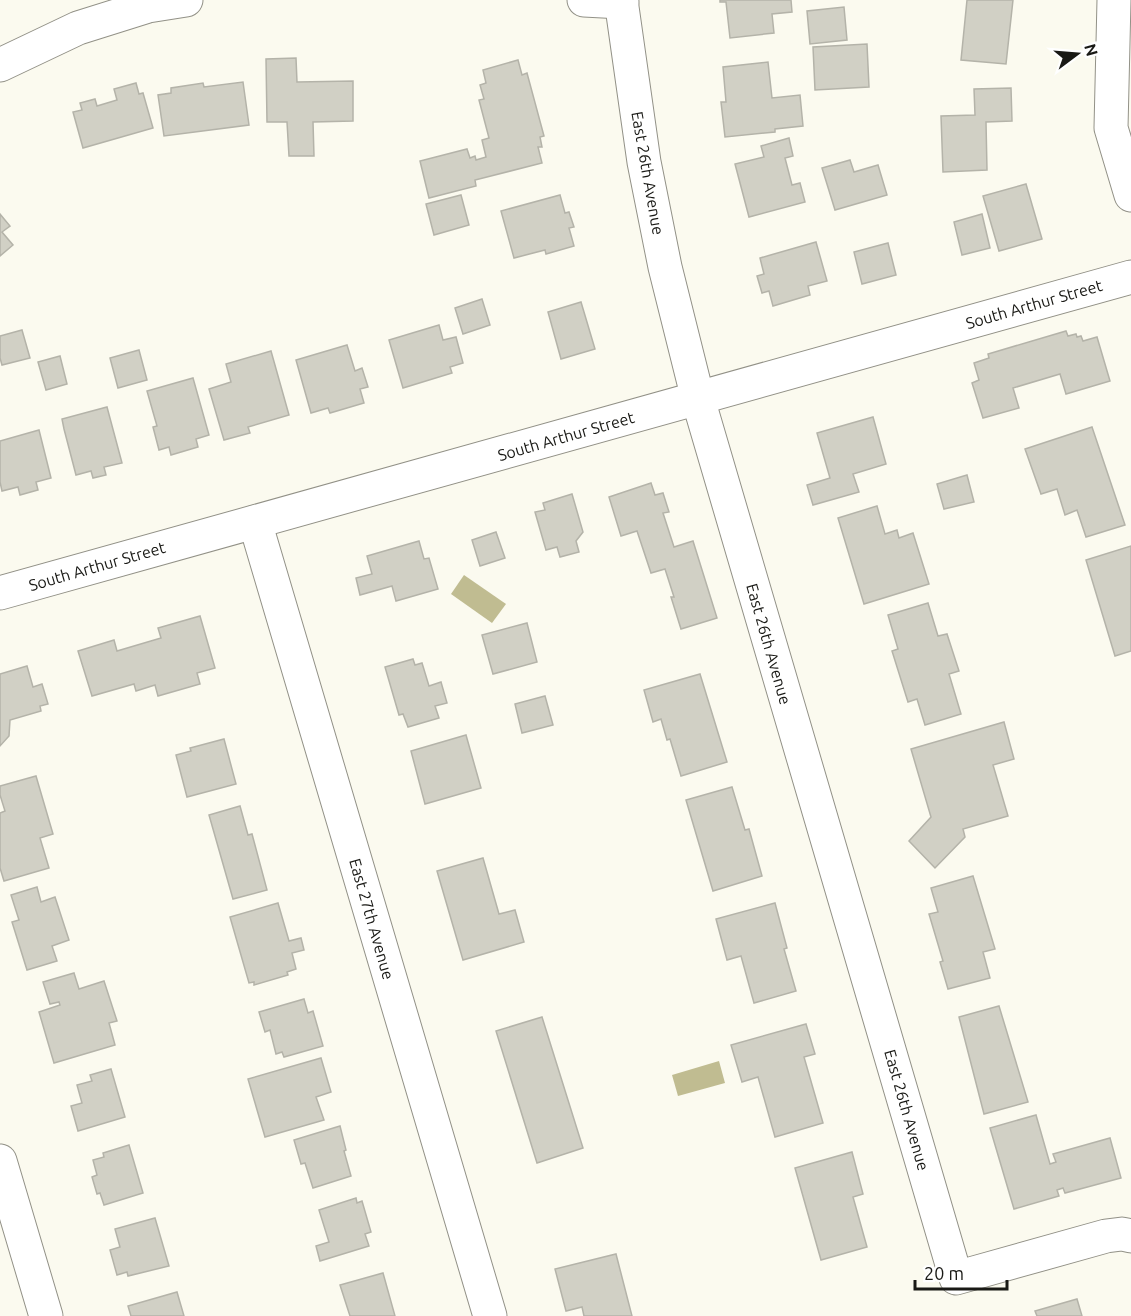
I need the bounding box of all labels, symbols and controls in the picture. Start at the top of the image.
north arrow [1047,24,1107,84]
text: N [1081,42,1102,58]
street label: East 26th Avenue [628,110,668,236]
street label: South Arthur Street [964,276,1105,332]
street label: South Arthur Street [496,408,637,464]
street label: South Arthur Street [27,538,168,594]
street label: East 26th Avenue [743,581,795,707]
street label: East 27th Avenue [346,856,398,982]
street label: East 26th Avenue [881,1047,933,1173]
scale bar [915,1253,1006,1291]
text: 20 m [924,1263,964,1283]

